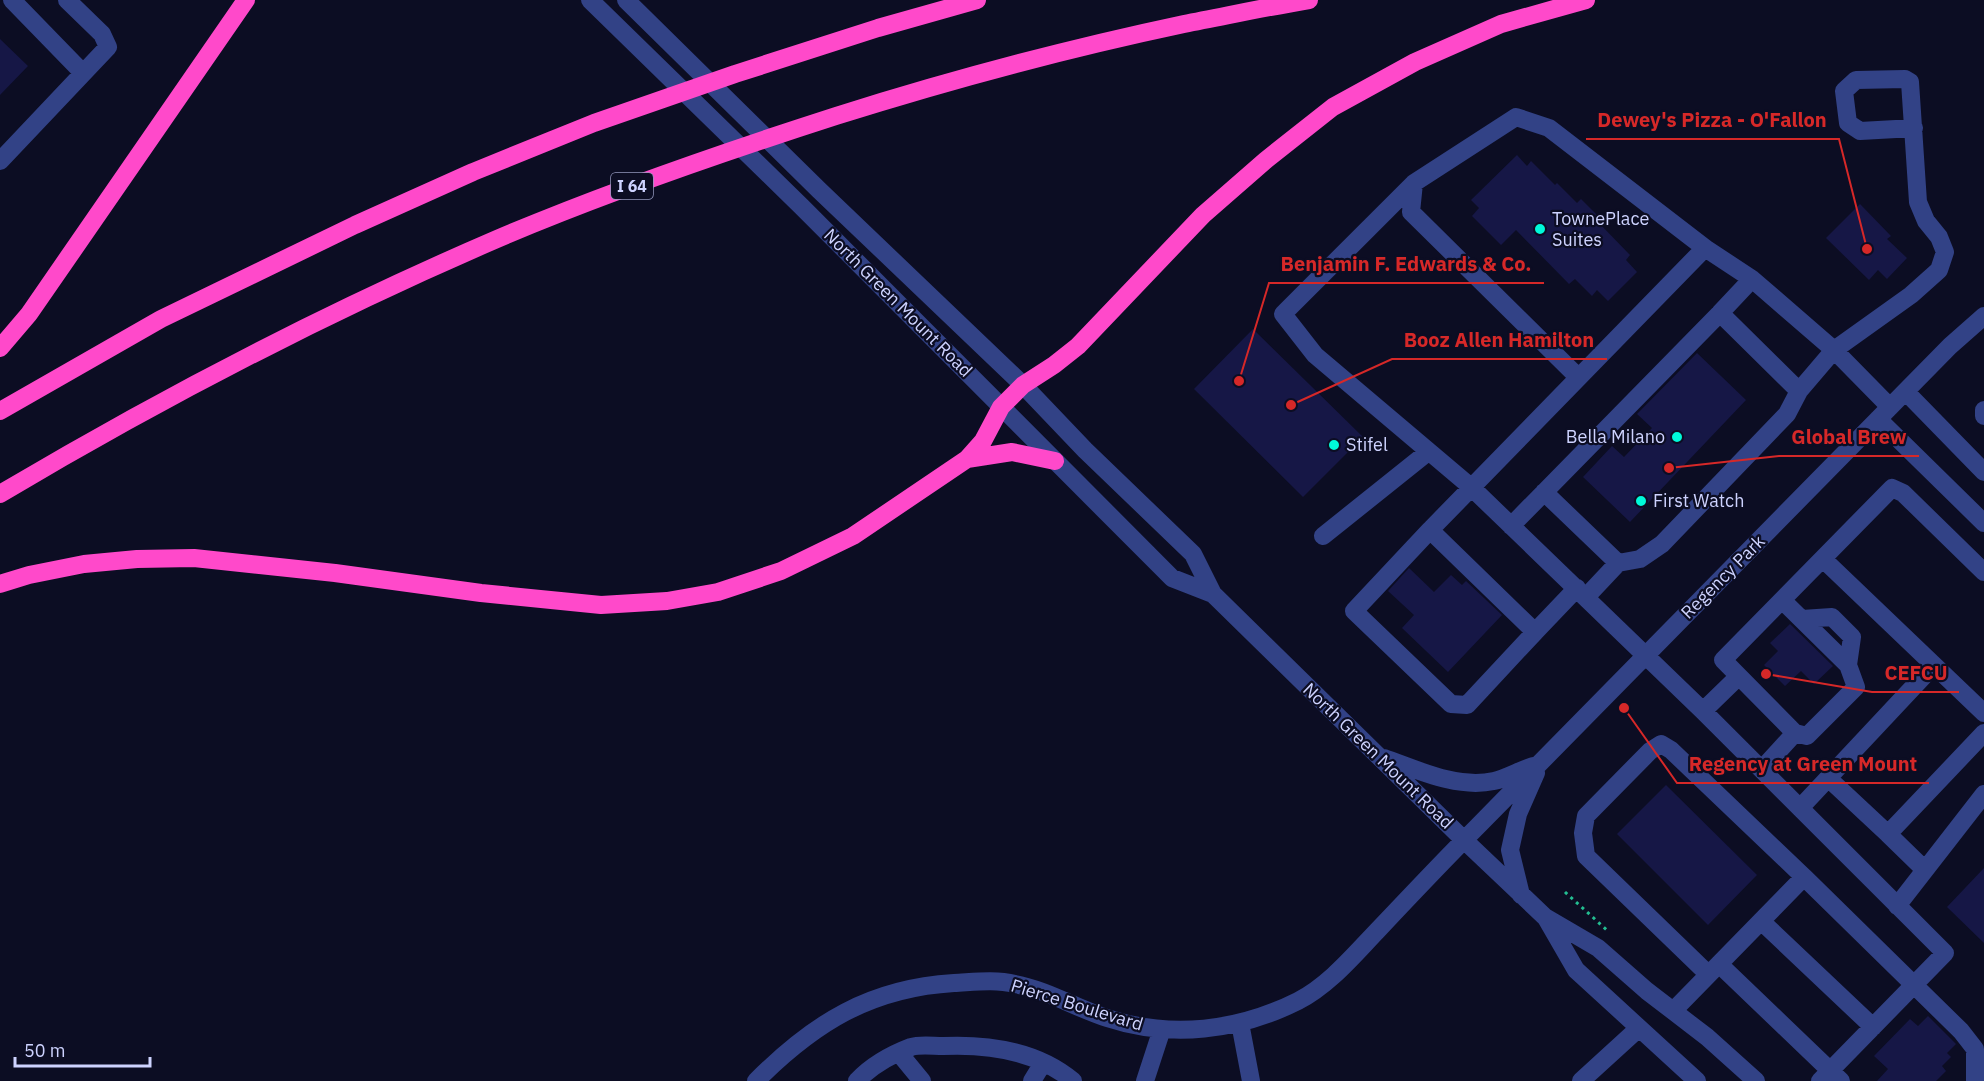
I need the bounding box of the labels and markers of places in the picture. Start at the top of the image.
callout: Dewey's Pizza - O'Fallon [1586,101,1839,139]
place label: TownePlace Suites [1552,207,1649,251]
marker: TownePlace Suites [1533,222,1547,236]
callout: Benjamin F. Edwards & Co. [1269,245,1544,283]
callout: Booz Allen Hamilton [1392,321,1607,359]
callout: Global Brew [1779,418,1919,456]
place label: Bella Milano [1566,425,1665,448]
marker: Bella Milano [1670,430,1684,444]
place label: Stifel [1346,433,1388,456]
marker: Stifel [1327,438,1341,452]
place label: First Watch [1653,489,1744,512]
marker: First Watch [1634,494,1648,508]
callout: CEFCU [1872,654,1959,692]
callout: Regency at Green Mount [1677,745,1929,783]

